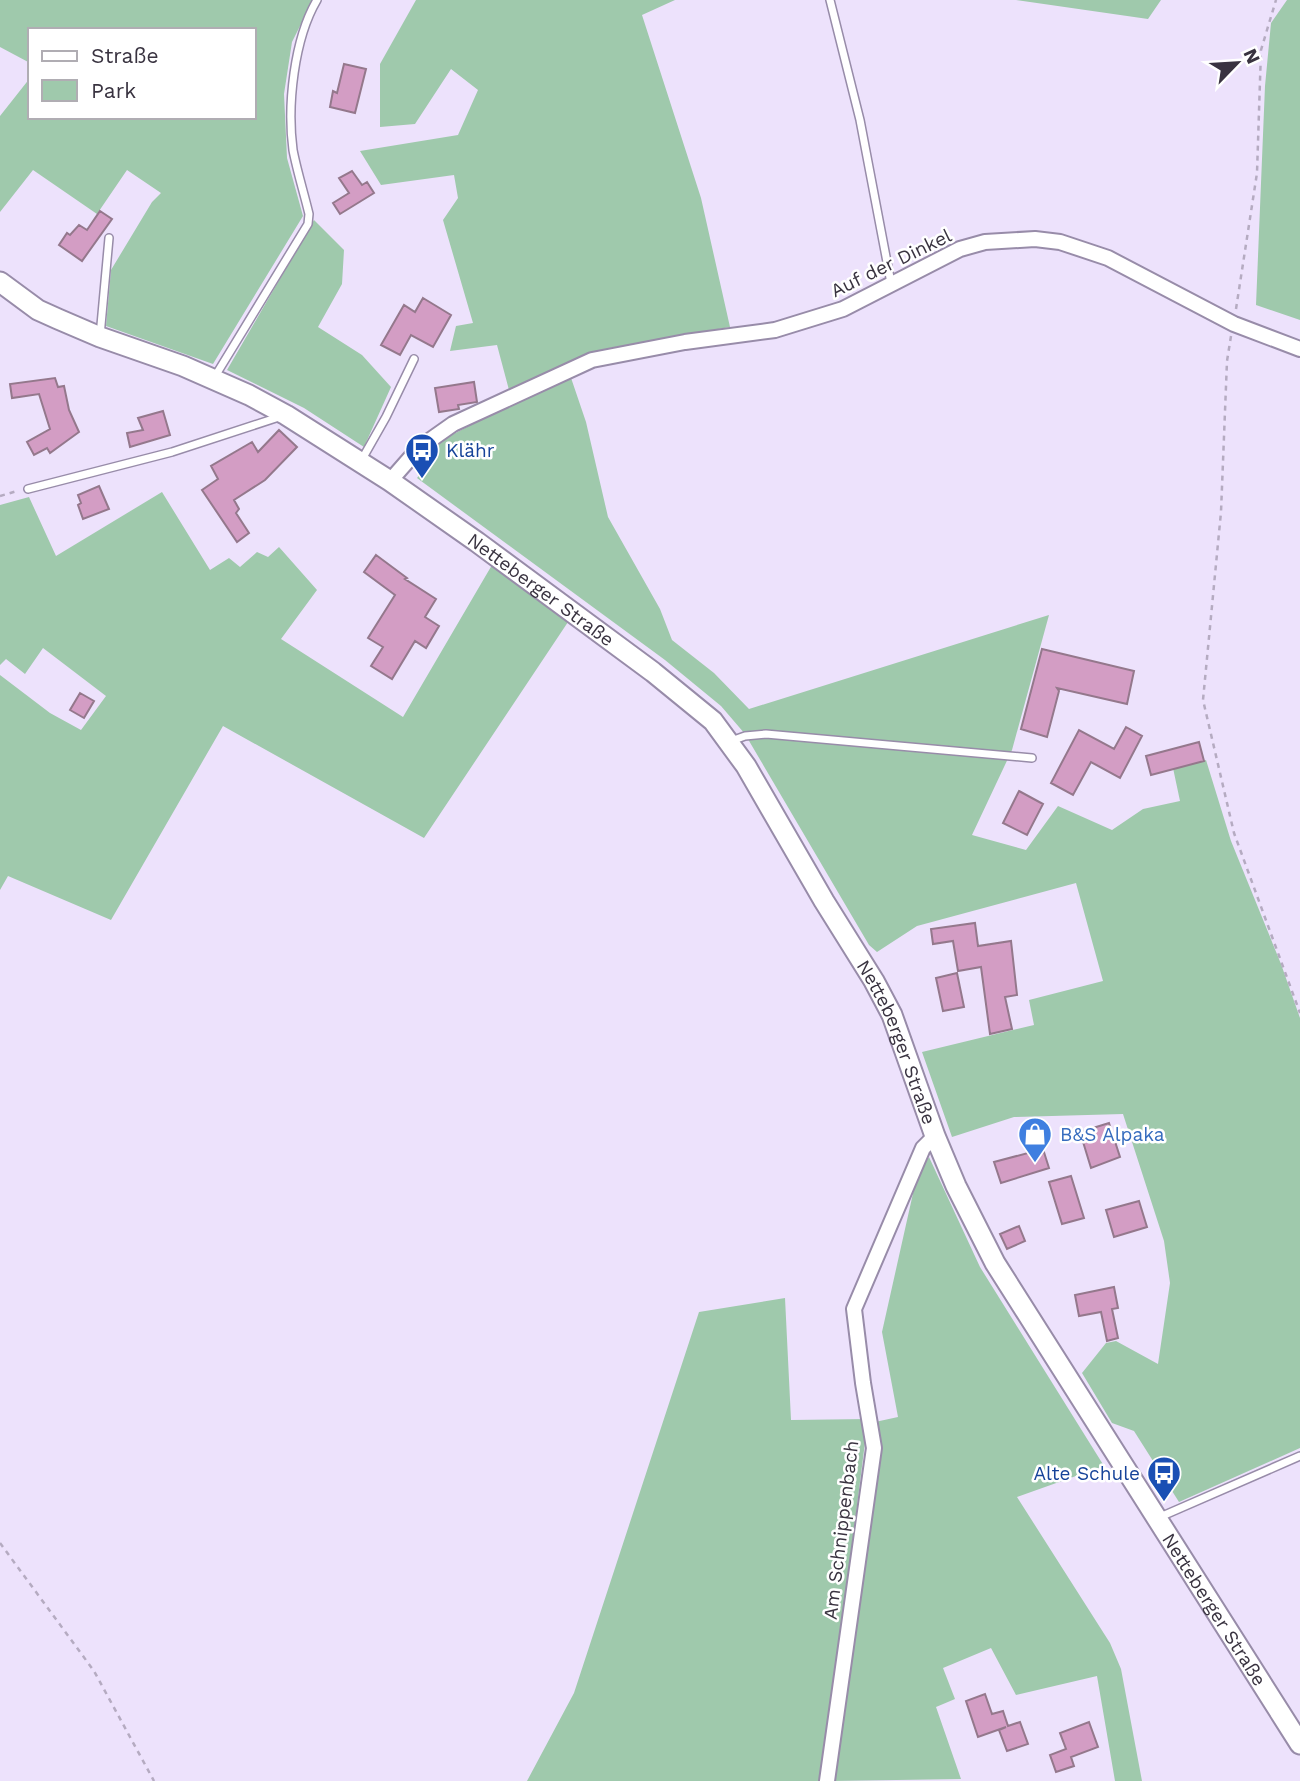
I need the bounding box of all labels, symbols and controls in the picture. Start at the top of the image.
legend [28,28,256,119]
north arrow [1202,28,1272,98]
text: Straße [91,43,159,68]
text: N [1239,45,1265,67]
text: Park [91,78,136,103]
street label: Auf der Dinkel [827,224,955,302]
bus stop icon: Klähr [403,431,441,480]
place label: Klähr [446,439,495,462]
street label: Netteberger Straße [463,528,619,651]
street label: Netteberger Straße [852,956,941,1127]
shop icon: B&S Alpaka [1016,1115,1054,1164]
place label: B&S Alpaka [1060,1123,1165,1146]
street label: Am Schnippenbach [819,1439,863,1621]
bus stop icon: Alte Schule [1145,1454,1183,1503]
place label: Alte Schule [1034,1462,1140,1485]
street label: Netteberger Straße [1158,1529,1271,1690]

